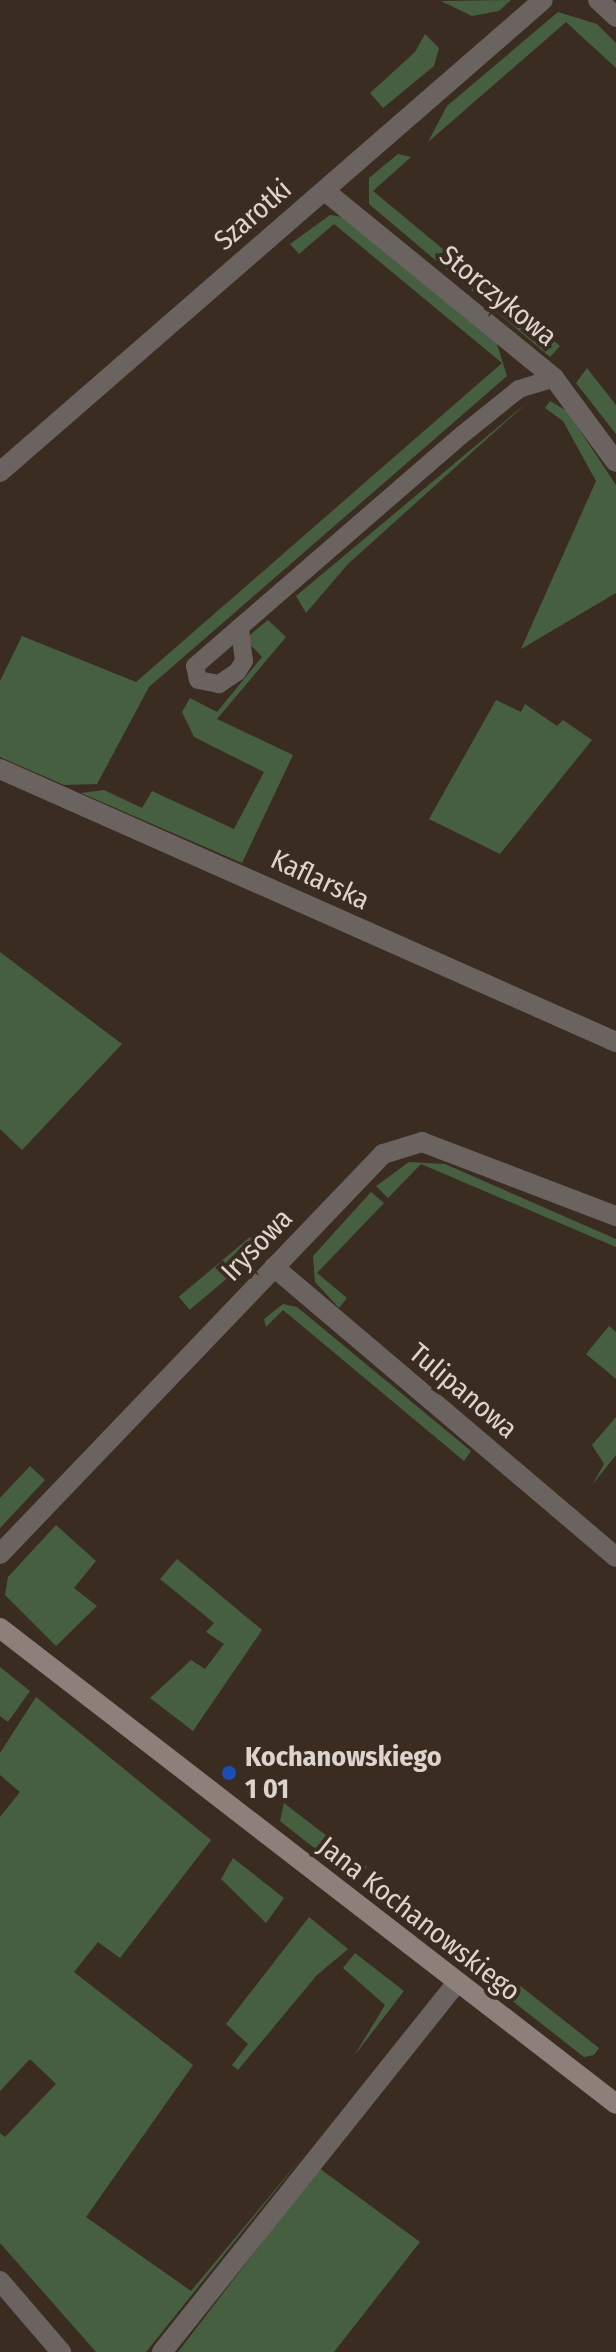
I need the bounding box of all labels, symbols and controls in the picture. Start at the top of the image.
street label: Szarotki [208,172,298,258]
street label: Storczykowa [433,239,563,353]
street label: Kaflarska [265,843,375,917]
street label: Irysowa [214,1202,300,1288]
street label: Tulipanowa [402,1336,524,1446]
place label: Kochanowskiego 1 01 [245,1740,442,1806]
marker: Kochanowskiego 1 01 [220,1764,238,1782]
street label: Jana Kochanowskiego [311,1830,527,2008]

